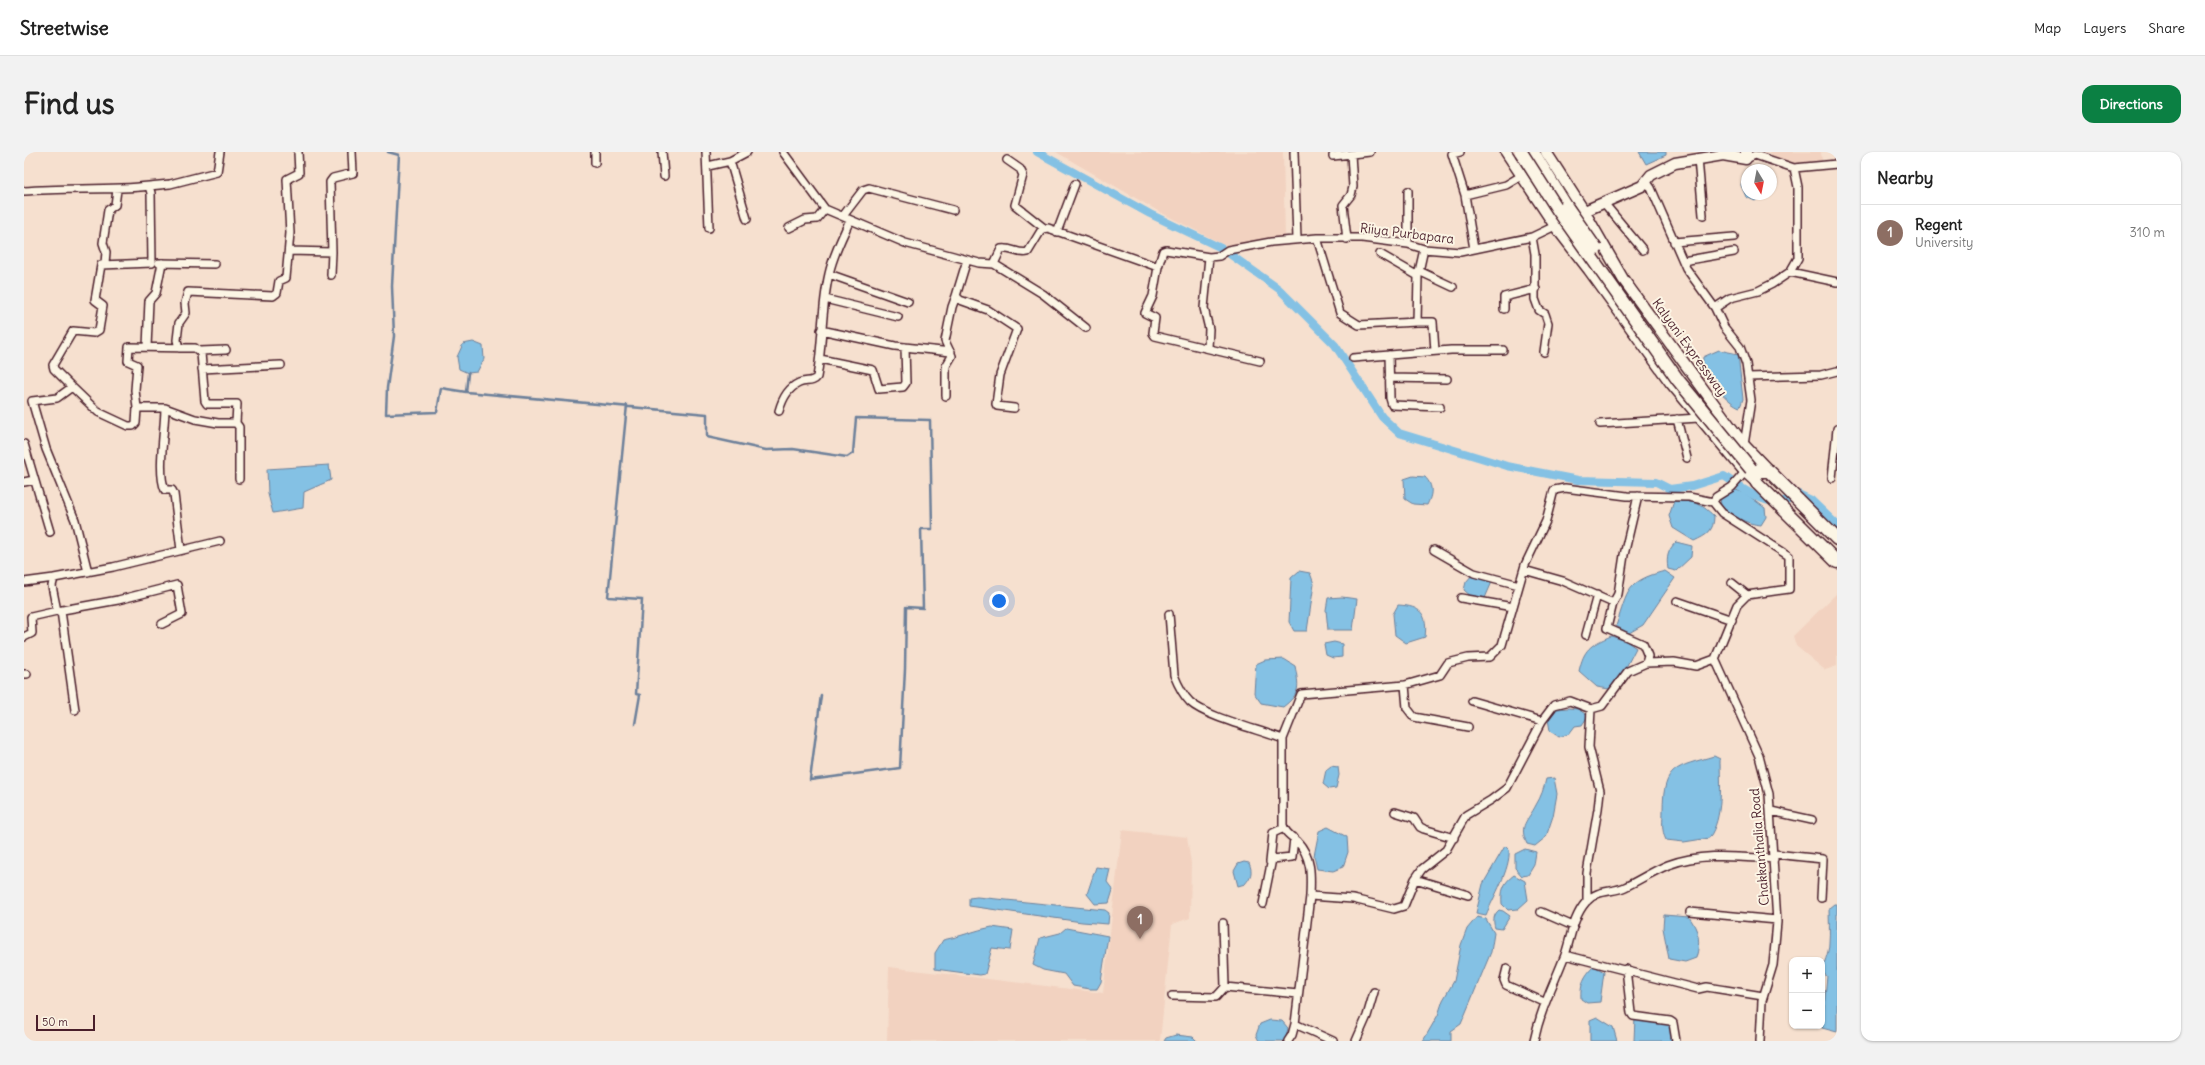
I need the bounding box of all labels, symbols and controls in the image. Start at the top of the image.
text: Streetwise [20,16,109,40]
text: Map [2034,19,2061,37]
text: Layers [2083,19,2126,37]
text: Share [2148,19,2185,37]
button: Directions [2082,85,2181,123]
text: Find us [24,86,115,122]
north arrow [1741,164,1777,200]
text: Nearby [1877,167,1933,189]
text: Regent [1915,215,1962,234]
street label: Riiya Purbapara [1359,219,1455,248]
text: 1 [1887,224,1893,241]
text: 310 m [2130,224,2165,241]
text: University [1915,234,1973,251]
street label: Kalyani Expressway [1648,295,1731,399]
your location [989,591,1009,611]
street label: Chakkanthalia Road [1746,787,1773,906]
pin: 1 [1127,906,1153,939]
map controls [1789,957,1825,1029]
button: + [1789,957,1825,993]
button: − [1789,993,1825,1029]
scale bar [36,1013,95,1032]
text: 50 m [42,1015,68,1029]

